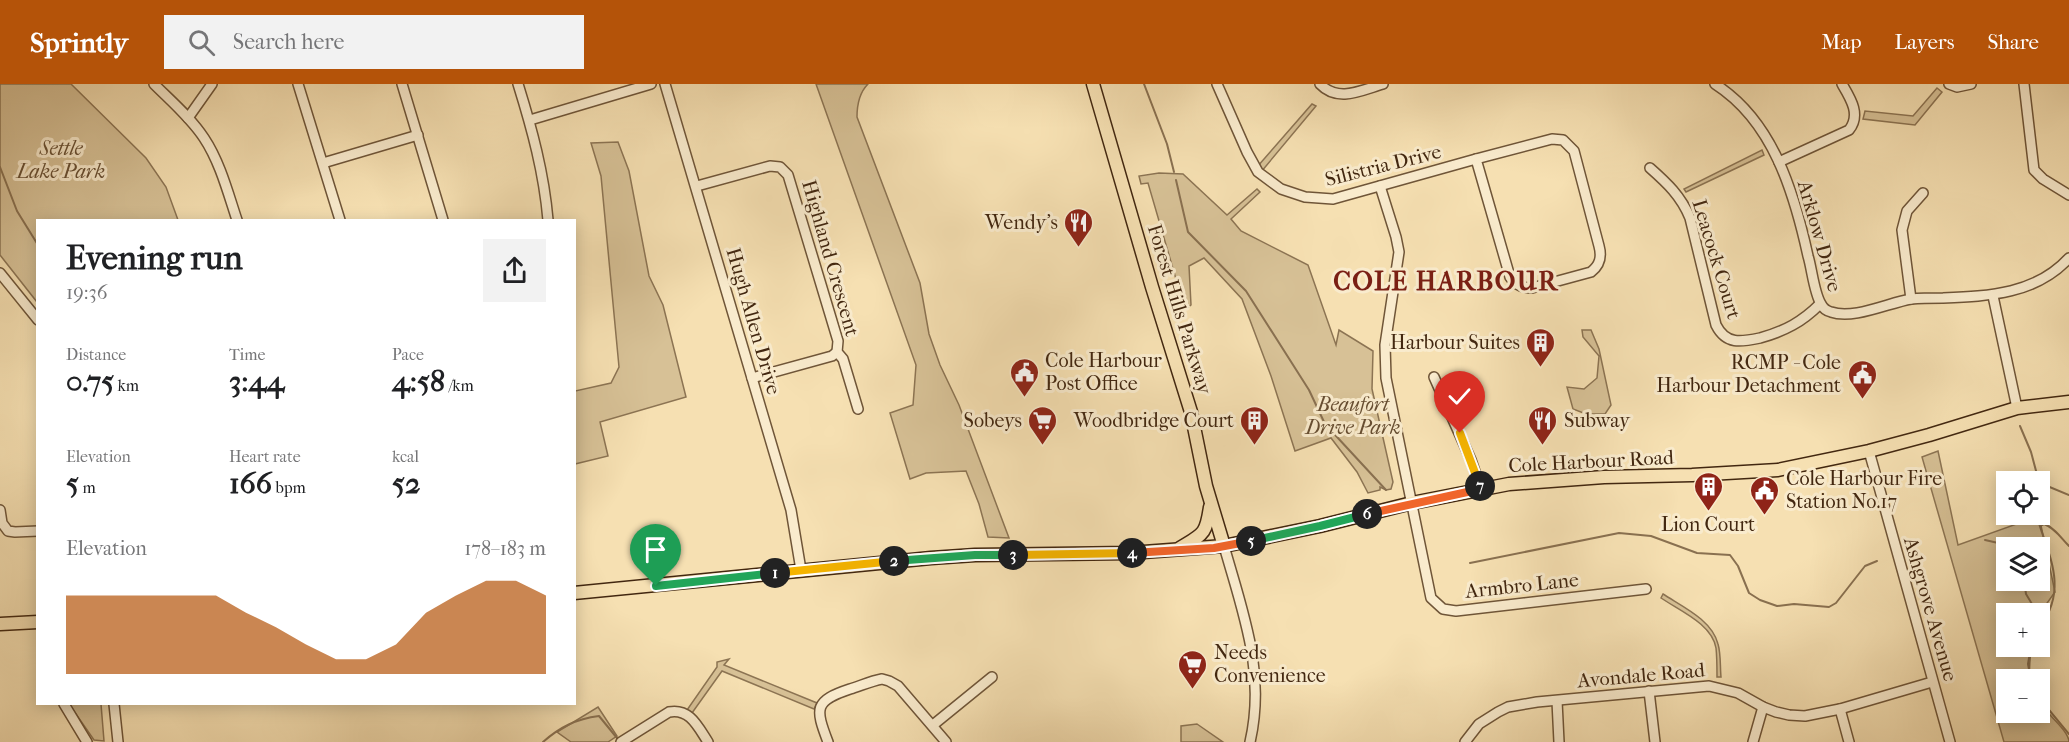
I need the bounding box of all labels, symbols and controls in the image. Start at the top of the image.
search box [164,15,584,69]
text: Sprintly [30,26,128,59]
icon: search [185,26,218,59]
text: Search here [233,29,344,55]
text: Map [1821,30,1862,54]
text: Layers [1895,30,1954,54]
text: Share [1987,30,2039,54]
park label: Settle Lake Park [15,137,105,183]
street label: Silistria Drive [1323,140,1444,191]
street label: Highland Crescent [797,177,864,339]
street label: Arklow Drive [1792,177,1846,295]
street label: Leacock Court [1687,196,1746,322]
restaurant icon: Wendy's [1063,206,1095,248]
place label: Wendy's [984,211,1058,234]
street label: Forest Hills Parkway [1143,222,1217,398]
text: Evening run [66,239,243,278]
button: share [483,239,546,302]
street label: Hugh Allen Drive [722,245,786,397]
district label: COLE HARBOUR [1333,266,1559,297]
text: 19:36 [66,281,108,304]
building icon: Harbour Suites [1525,326,1557,368]
place label: Harbour Suites [1390,331,1520,354]
text: Distance [66,345,126,364]
text: Time [229,345,265,364]
text: Pace [392,345,424,364]
place label: Cole Harbour Post Office [1045,349,1162,395]
place label: RCMP - Cole Harbour Detachment [1656,351,1841,397]
public building icon: Cole Harbour Post Office [1008,356,1040,398]
public building icon: RCMP - Cole Harbour Detachment [1846,358,1878,400]
text: 0.75 [66,364,114,399]
text: 3:44 [229,364,284,399]
text: 4:58 [392,364,445,399]
pin [1434,371,1485,433]
text: km [114,376,139,395]
text: /km [445,376,474,395]
icon: check [1443,380,1476,413]
park label: Beaufort Drive Park [1303,393,1401,439]
supermarket icon: Sobeys [1027,404,1059,446]
building icon: Woodbridge Court [1239,404,1271,446]
restaurant icon: Subway [1527,404,1559,446]
place label: Sobeys [964,409,1022,432]
place label: Woodbridge Court [1073,409,1234,432]
place label: Subway [1564,409,1631,432]
street label: Cole Harbour Road [1508,446,1675,477]
text: Elevation [66,447,131,466]
text: Heart rate [229,447,301,466]
text: kcal [392,447,419,466]
text: 5 [66,466,79,501]
text: 166 [229,466,272,501]
text: 52 [392,466,420,501]
place label: Cole Harbour Fire Station No.17 [1786,467,1942,513]
building icon: Lion Court [1692,470,1724,512]
pin: 7 [1465,471,1495,501]
map controls [1996,471,2050,723]
button: locate [1996,471,2050,525]
public building icon: Cole Harbour Fire Station No.17 [1749,474,1781,516]
text: 7 [1476,476,1484,495]
text: m [79,478,96,497]
text: bpm [272,478,306,497]
pin: 6 [1352,499,1382,529]
text: 6 [1363,504,1371,523]
place label: Lion Court [1661,513,1755,536]
pin [630,524,681,586]
pin: 5 [1236,526,1266,556]
text: 5 [1248,531,1254,550]
icon: arrive [639,533,672,566]
street label: Ashgrove Avenue [1899,533,1962,684]
text: Elevation [66,537,147,560]
text: 178–183 m [464,537,546,560]
button: layers [1996,537,2050,591]
pin: 4 [1117,538,1147,568]
pin: 3 [998,540,1028,570]
text: 4 [1127,543,1137,562]
text: 3 [1010,545,1016,564]
pin: 2 [879,546,909,576]
text: 2 [890,551,898,570]
pin: 1 [760,558,790,588]
text: 1 [772,563,778,582]
street label: Armbro Lane [1463,568,1580,603]
button: + [1996,603,2050,657]
place label: Needs Convenience [1214,641,1326,687]
supermarket icon: Needs Convenience [1177,648,1209,690]
street label: Avondale Road [1575,658,1707,693]
button: − [1996,669,2050,723]

